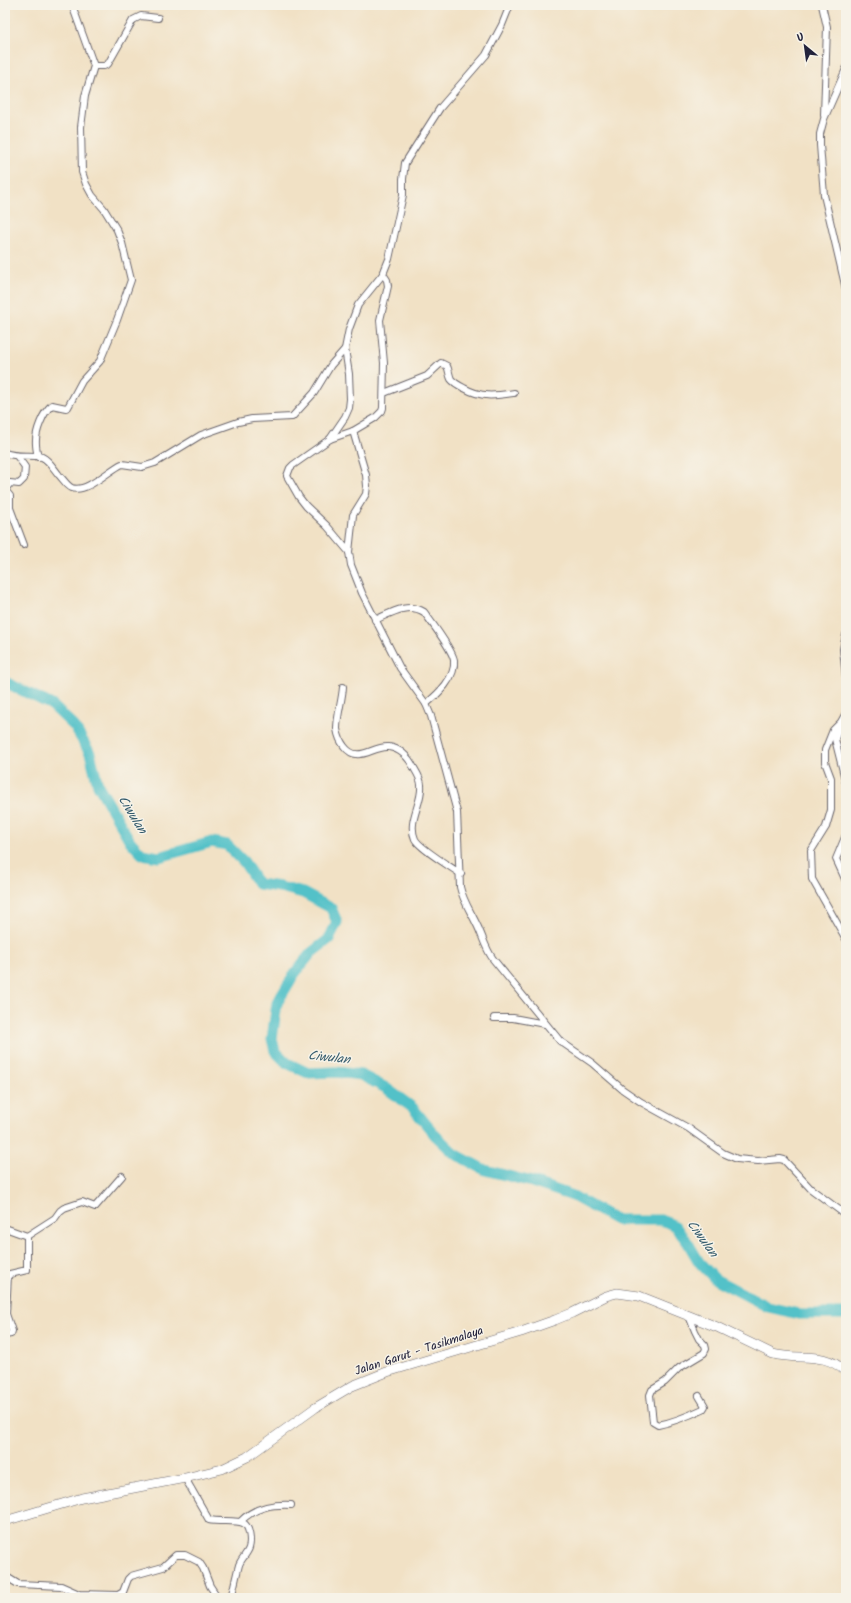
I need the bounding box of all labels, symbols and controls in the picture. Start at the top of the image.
north arrow [785,26,825,66]
text: U [793,28,808,48]
water label: Ciwulan [112,792,153,839]
water label: Ciwulan [307,1045,352,1071]
water label: Ciwulan [681,1216,723,1263]
street label: Jalan Garut - Tasikmalaya [352,1321,486,1381]

